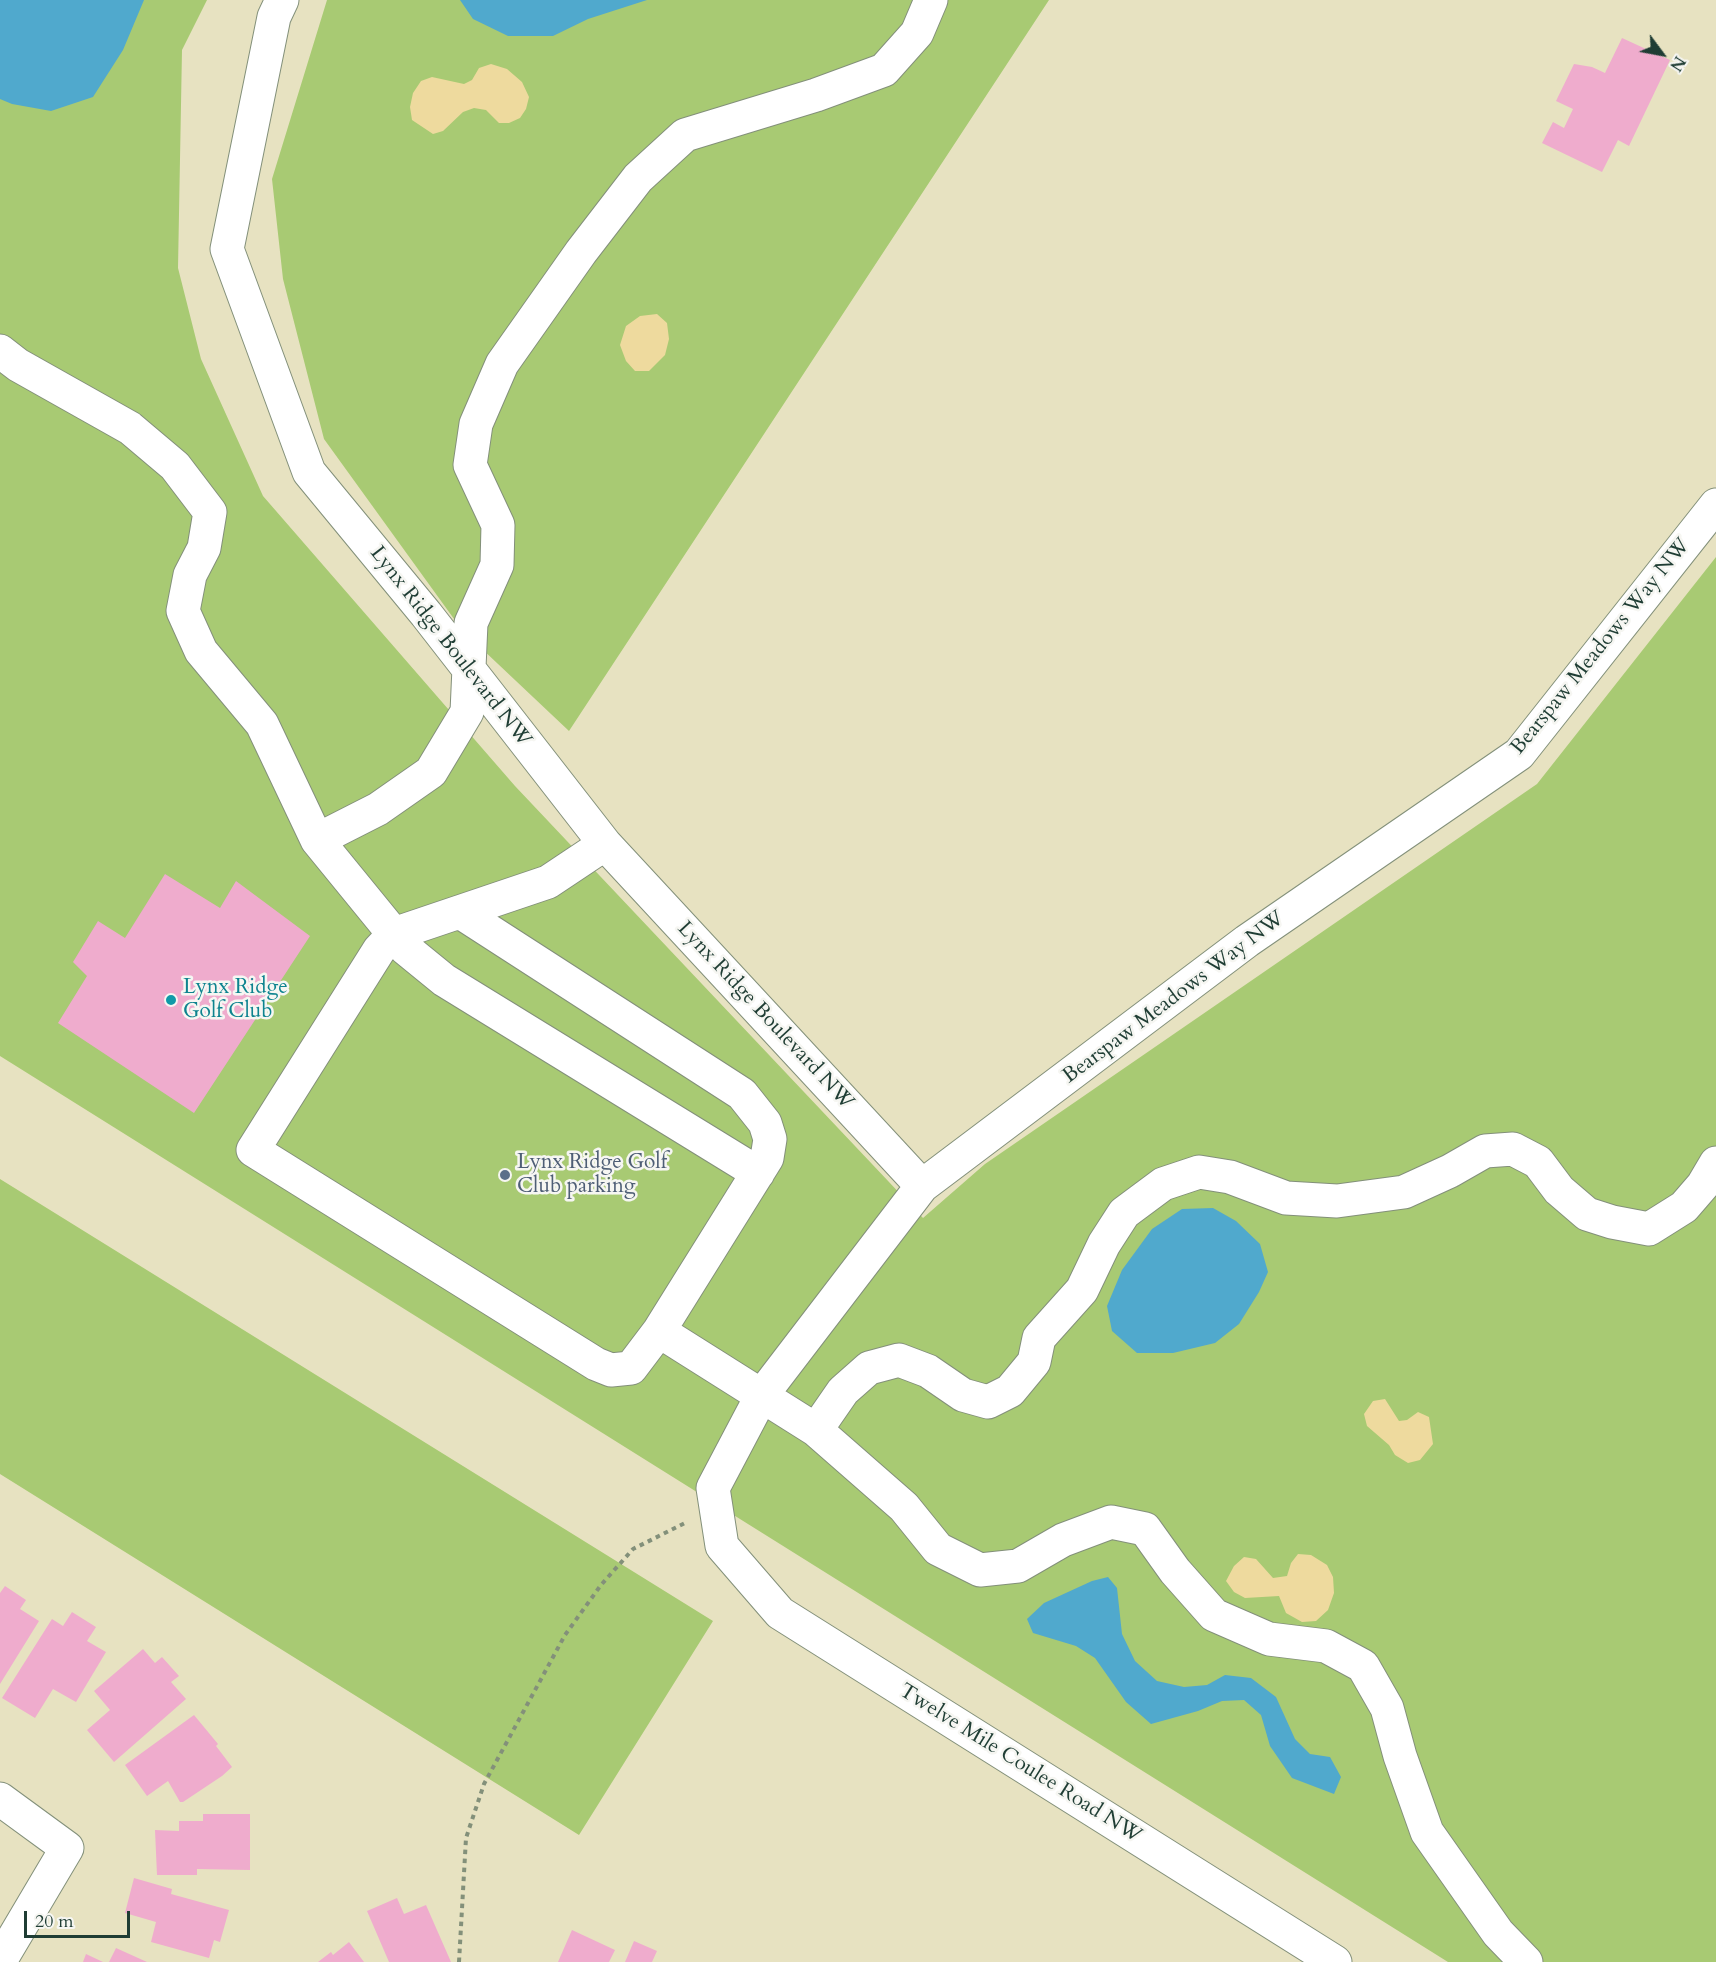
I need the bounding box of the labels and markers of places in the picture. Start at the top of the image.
place label: Lynx Ridge Golf Club [183,975,288,1025]
marker: Lynx Ridge Golf Club [164,993,178,1007]
place label: Lynx Ridge Golf Club parking [517,1150,667,1200]
marker: Lynx Ridge Golf Club parking [498,1168,512,1182]

